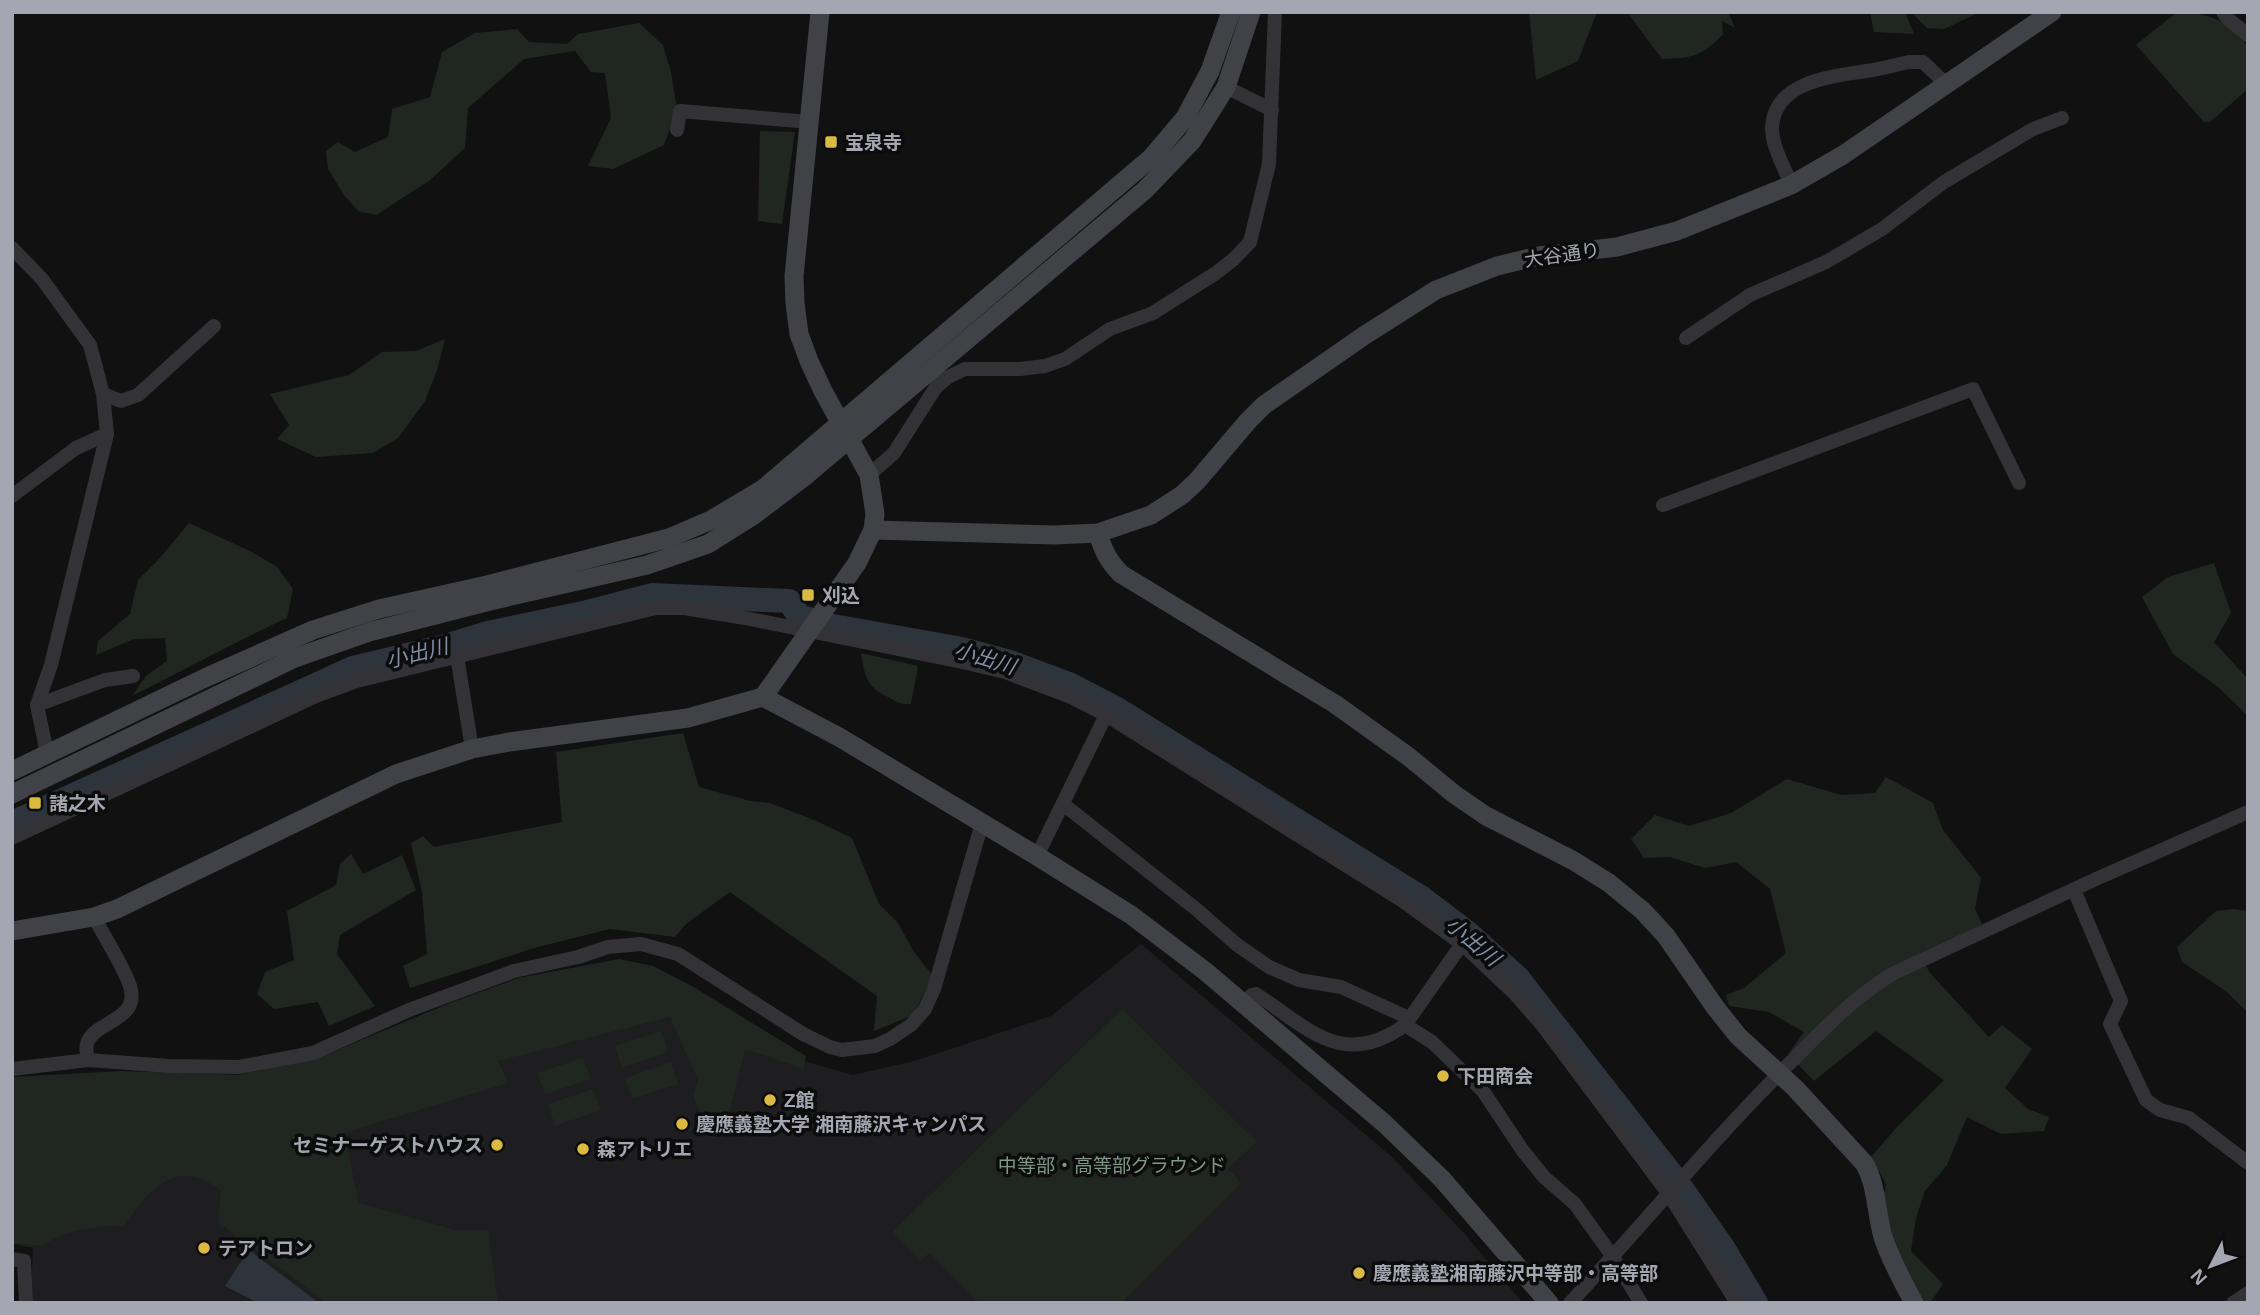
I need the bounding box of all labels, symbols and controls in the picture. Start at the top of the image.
place label: 宝泉寺 [845,132,902,153]
marker: 宝泉寺 [823,134,839,150]
street label: 大谷通り [1523,239,1601,271]
place label: 刈込 [822,585,860,606]
marker: 刈込 [800,587,816,603]
water label: 小出川 [384,634,452,672]
water label: 小出川 [952,638,1020,679]
place label: 諸之木 [49,793,106,814]
marker: 諸之木 [27,795,43,811]
water label: 小出川 [1441,912,1506,971]
place label: 下田商会 [1457,1066,1533,1087]
marker: 下田商会 [1435,1068,1451,1084]
place label: Ζ館 [784,1090,815,1111]
marker: Ζ館 [762,1092,778,1108]
place label: 慶應義塾大学 湘南藤沢キャンパス [696,1114,986,1135]
marker: 慶應義塾大学 湘南藤沢キャンパス [674,1116,690,1132]
place label: セミナーゲストハウス [293,1135,483,1156]
marker: セミナーゲストハウス [489,1137,505,1153]
place label: 森アトリエ [597,1139,692,1160]
marker: 森アトリエ [575,1141,591,1157]
park label: 中等部・高等部グラウンド [998,1155,1226,1176]
north arrow [2176,1231,2246,1301]
place label: テアトロン [218,1238,313,1259]
marker: テアトロン [196,1240,212,1256]
place label: 慶應義塾湘南藤沢中等部・高等部 [1373,1263,1658,1284]
marker: 慶應義塾湘南藤沢中等部・高等部 [1351,1265,1367,1281]
text: N [2186,1265,2211,1289]

